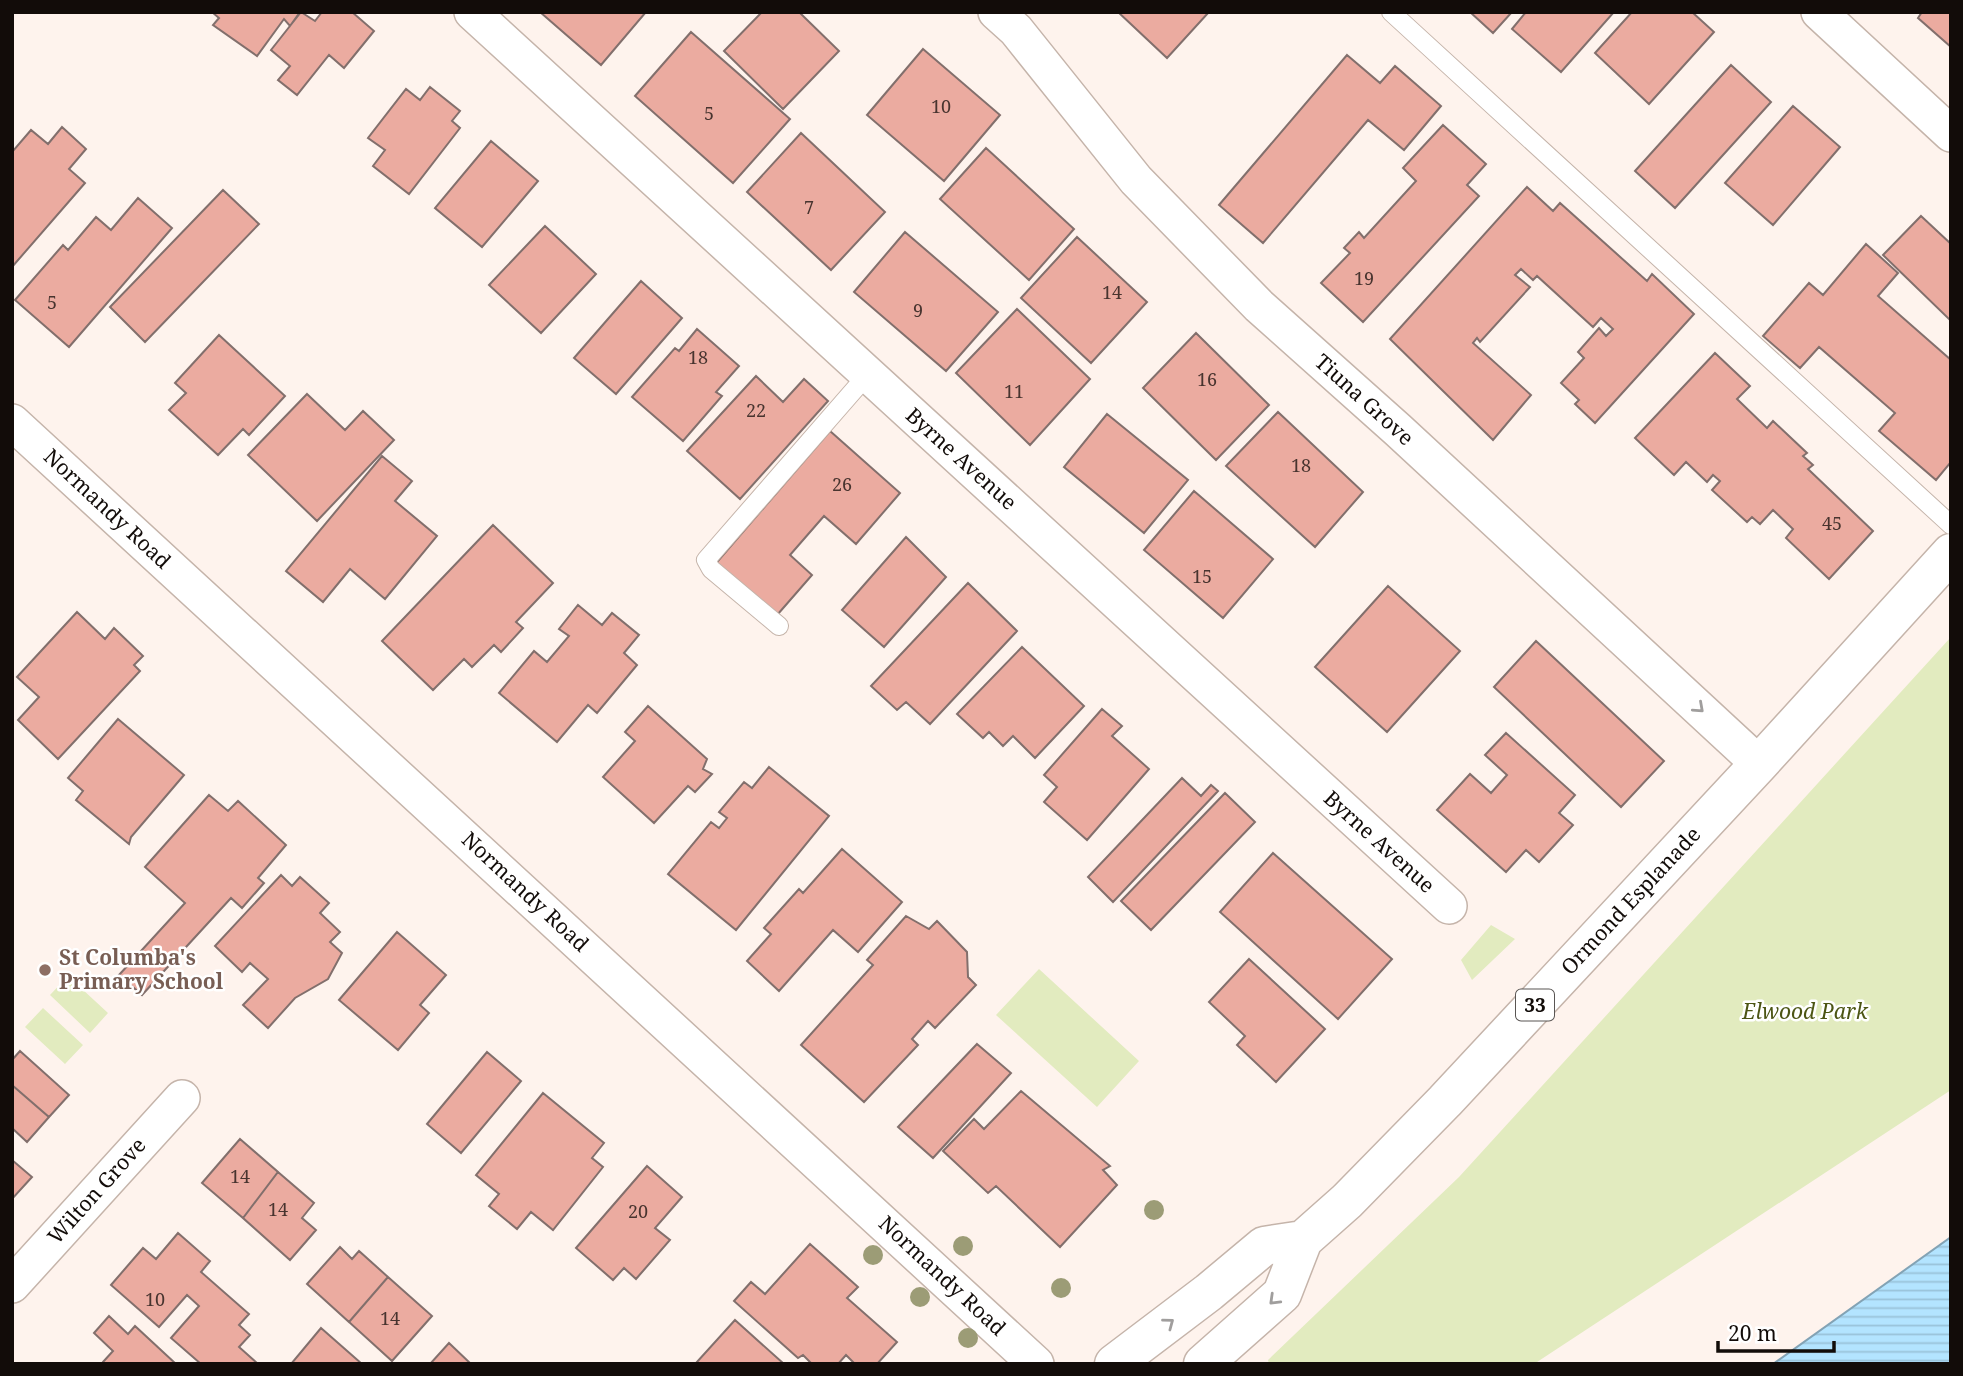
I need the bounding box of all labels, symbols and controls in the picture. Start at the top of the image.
house number: 10 [931,94,951,118]
house number: 5 [704,101,714,125]
house number: 7 [804,195,814,219]
house number: 19 [1354,266,1374,290]
house number: 14 [1102,280,1122,304]
house number: 5 [47,290,57,314]
house number: 9 [913,298,923,322]
house number: 18 [688,345,708,369]
street label: Tiuna Grove [1309,347,1420,451]
house number: 16 [1197,367,1217,391]
house number: 11 [1004,379,1024,403]
house number: 22 [746,398,766,422]
street label: Byrne Avenue [900,401,1023,516]
street label: Normandy Road [38,442,177,575]
house number: 18 [1291,453,1311,477]
house number: 26 [832,472,852,496]
house number: 45 [1822,511,1842,535]
house number: 15 [1192,564,1212,588]
one-way arrow [1691,700,1704,713]
street label: Byrne Avenue [1318,784,1441,899]
street label: Ormond Esplanade [1554,820,1706,980]
street label: Normandy Road [456,825,595,958]
place label: St Columba's Primary School [59,943,224,995]
marker: St Columba's Primary School [37,962,53,978]
road number: 33 [1516,990,1554,1021]
park label: Elwood Park [1741,997,1869,1025]
street label: Wilton Grove [41,1131,152,1250]
house number: 14 [230,1164,250,1188]
house number: 14 [268,1197,288,1221]
house number: 20 [628,1199,648,1223]
street label: Normandy Road [873,1209,1012,1342]
house number: 10 [145,1287,165,1311]
one-way arrow [1269,1292,1282,1305]
house number: 14 [380,1306,400,1330]
scale bar [1718,1310,1834,1354]
one-way arrow [1161,1318,1174,1331]
text: 20 m [1728,1319,1777,1347]

